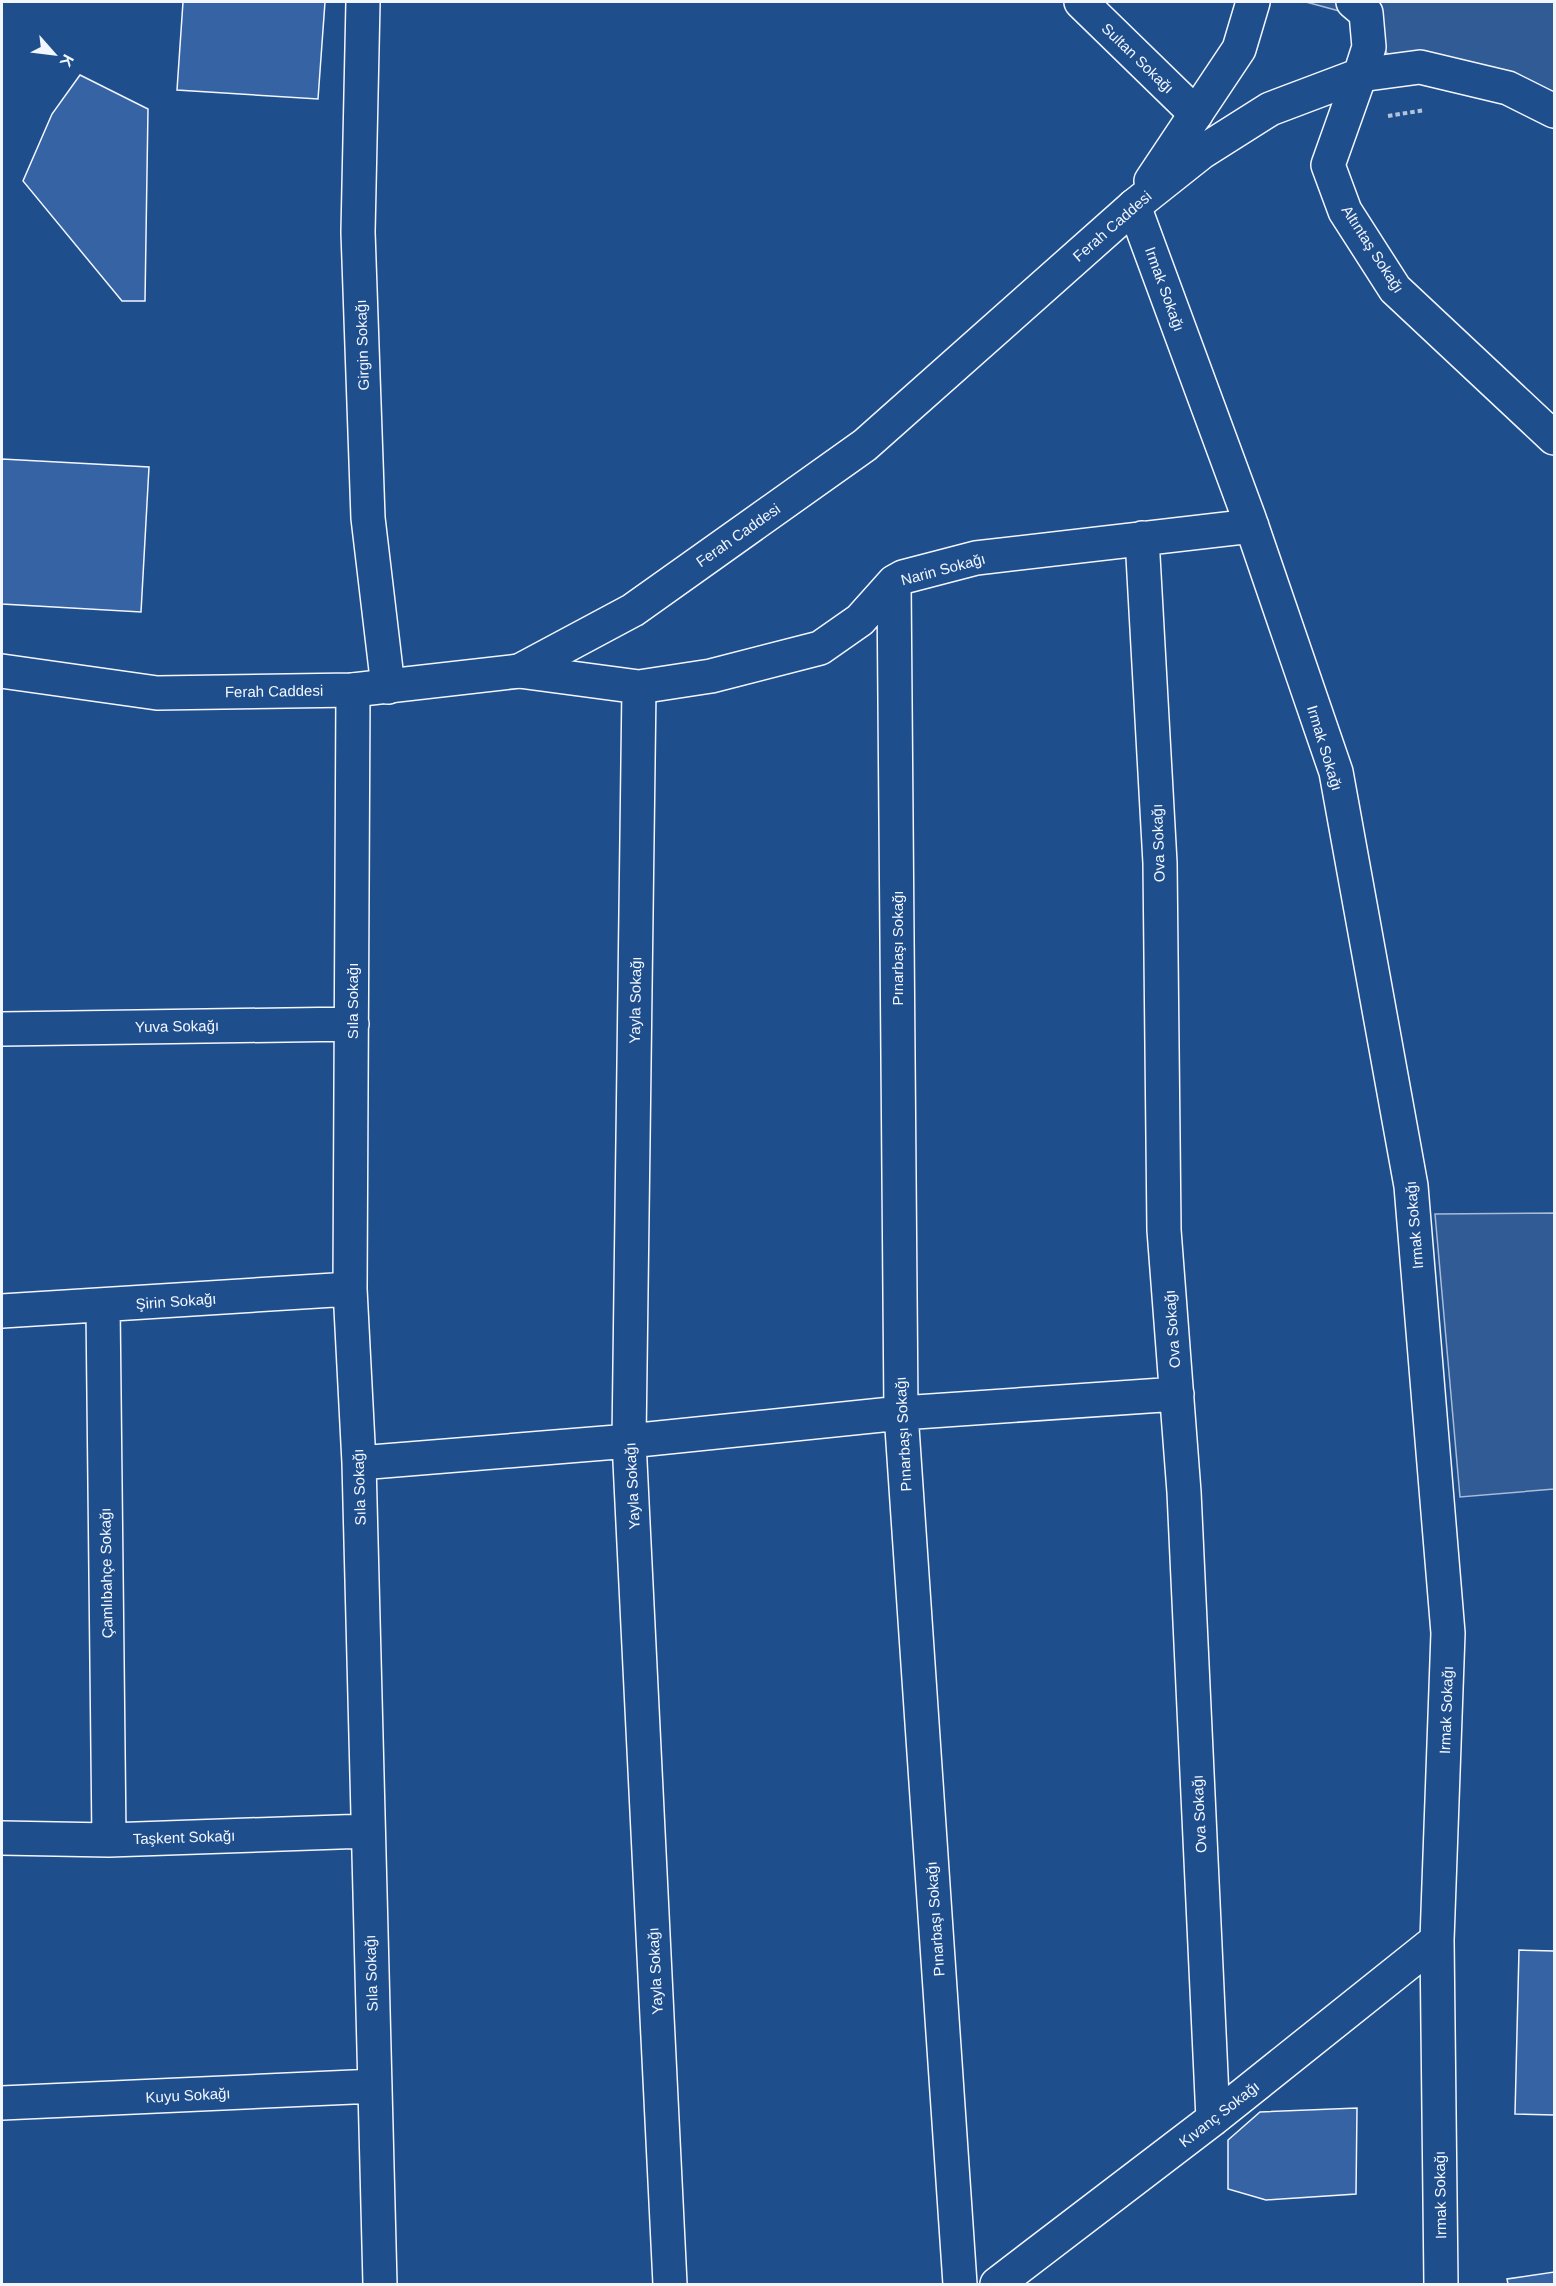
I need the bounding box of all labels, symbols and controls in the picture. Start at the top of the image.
street label: Sultan Sokağı [1098,19,1178,97]
north arrow [24,24,84,84]
text: K [56,52,77,70]
street label: Ferah Caddesi [1069,187,1155,265]
street label: Altıntaş Sokağı [1338,202,1408,296]
street label: Irmak Sokağı [1142,245,1188,333]
street label: Girgin Sokağı [352,299,372,391]
street label: Ferah Caddesi [693,500,783,570]
street label: Narin Sokağı [899,550,987,588]
street label: Ferah Caddesi [225,682,323,700]
street label: Irmak Sokağı [1304,703,1346,793]
street label: Ova Sokağı [1148,804,1168,882]
street label: Pınarbaşı Sokağı [889,890,906,1006]
street label: Yayla Sokağı [626,956,644,1044]
street label: Sıla Sokağı [344,963,361,1039]
street label: Yuva Sokağı [135,1017,219,1035]
street label: Irmak Sokağı [1402,1180,1426,1270]
street label: Ova Sokağı [1161,1289,1183,1369]
street label: Şirin Sokağı [135,1290,217,1312]
street label: Pınarbaşı Sokağı [892,1376,914,1492]
street label: Yayla Sokağı [621,1442,643,1530]
street label: Sıla Sokağı [349,1448,369,1526]
street label: Çamlıbahçe Sokağı [96,1507,116,1639]
street label: Irmak Sokağı [1436,1666,1456,1754]
street label: Ova Sokağı [1188,1774,1210,1854]
street label: Taşkent Sokağı [132,1827,236,1847]
street label: Pınarbaşı Sokağı [923,1861,947,1977]
street label: Yayla Sokağı [644,1927,666,2015]
street label: Sıla Sokağı [361,1934,381,2012]
street label: Kıvanç Sokağı [1176,2078,1262,2150]
street label: Kuyu Sokağı [145,2084,231,2106]
street label: Irmak Sokağı [1431,2151,1449,2239]

